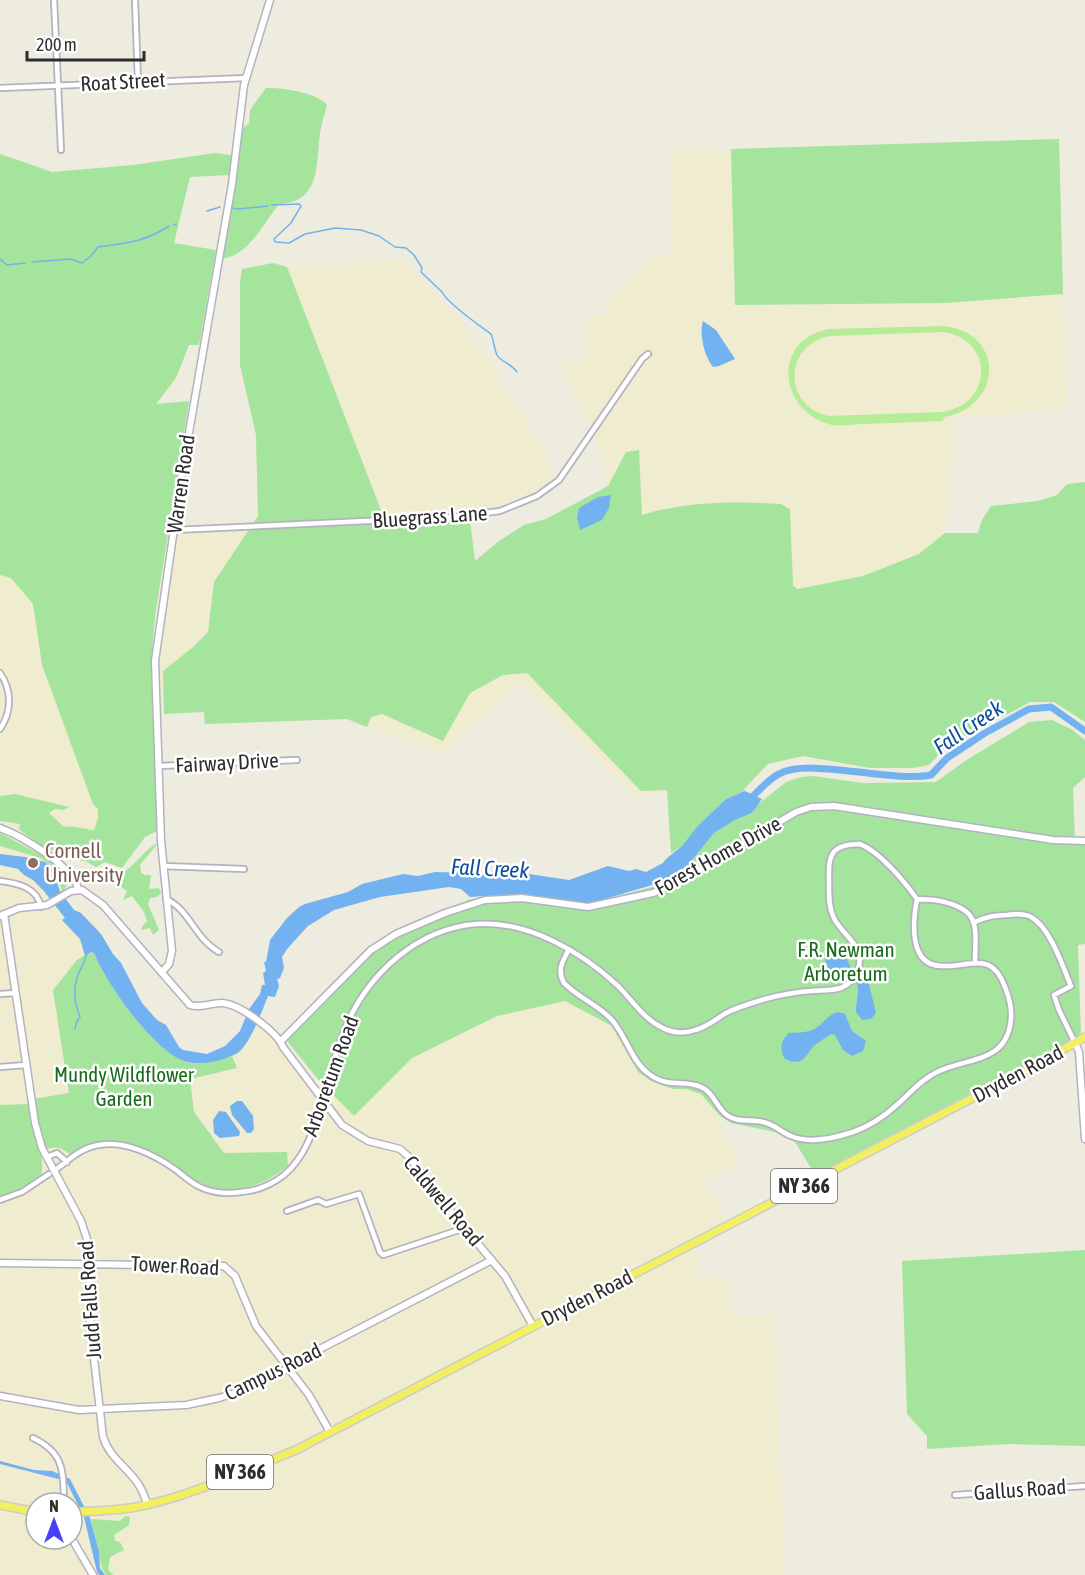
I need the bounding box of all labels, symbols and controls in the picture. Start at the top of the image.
scale bar [27,24,144,62]
text: 200 m [36,34,77,55]
street label: Roat Street [80,67,166,95]
street label: Warren Road [161,433,199,535]
street label: Bluegrass Lane [372,500,488,532]
water label: Fall Creek [928,694,1008,760]
street label: Fairway Drive [175,747,279,777]
street label: Forest Home Drive [650,811,785,900]
place label: Cornell University [45,838,124,886]
water label: Fall Creek [450,853,530,883]
marker: Cornell University [26,856,40,870]
park label: F.R. Newman Arboretum [797,937,895,985]
street label: Arboretum Road [297,1012,363,1139]
street label: Dryden Road [968,1039,1067,1107]
park label: Mundy Wildflower Garden [54,1062,195,1110]
street label: Caldwell Road [399,1150,488,1250]
road number: NY 366 [771,1169,837,1203]
street label: Judd Falls Road [73,1240,105,1360]
street label: Tower Road [130,1251,220,1279]
street label: Dryden Road [537,1264,636,1330]
street label: Campus Road [220,1337,325,1405]
road number: NY 366 [207,1455,273,1489]
street label: Gallus Road [973,1474,1067,1504]
north arrow [24,1491,84,1551]
text: N [49,1497,59,1515]

